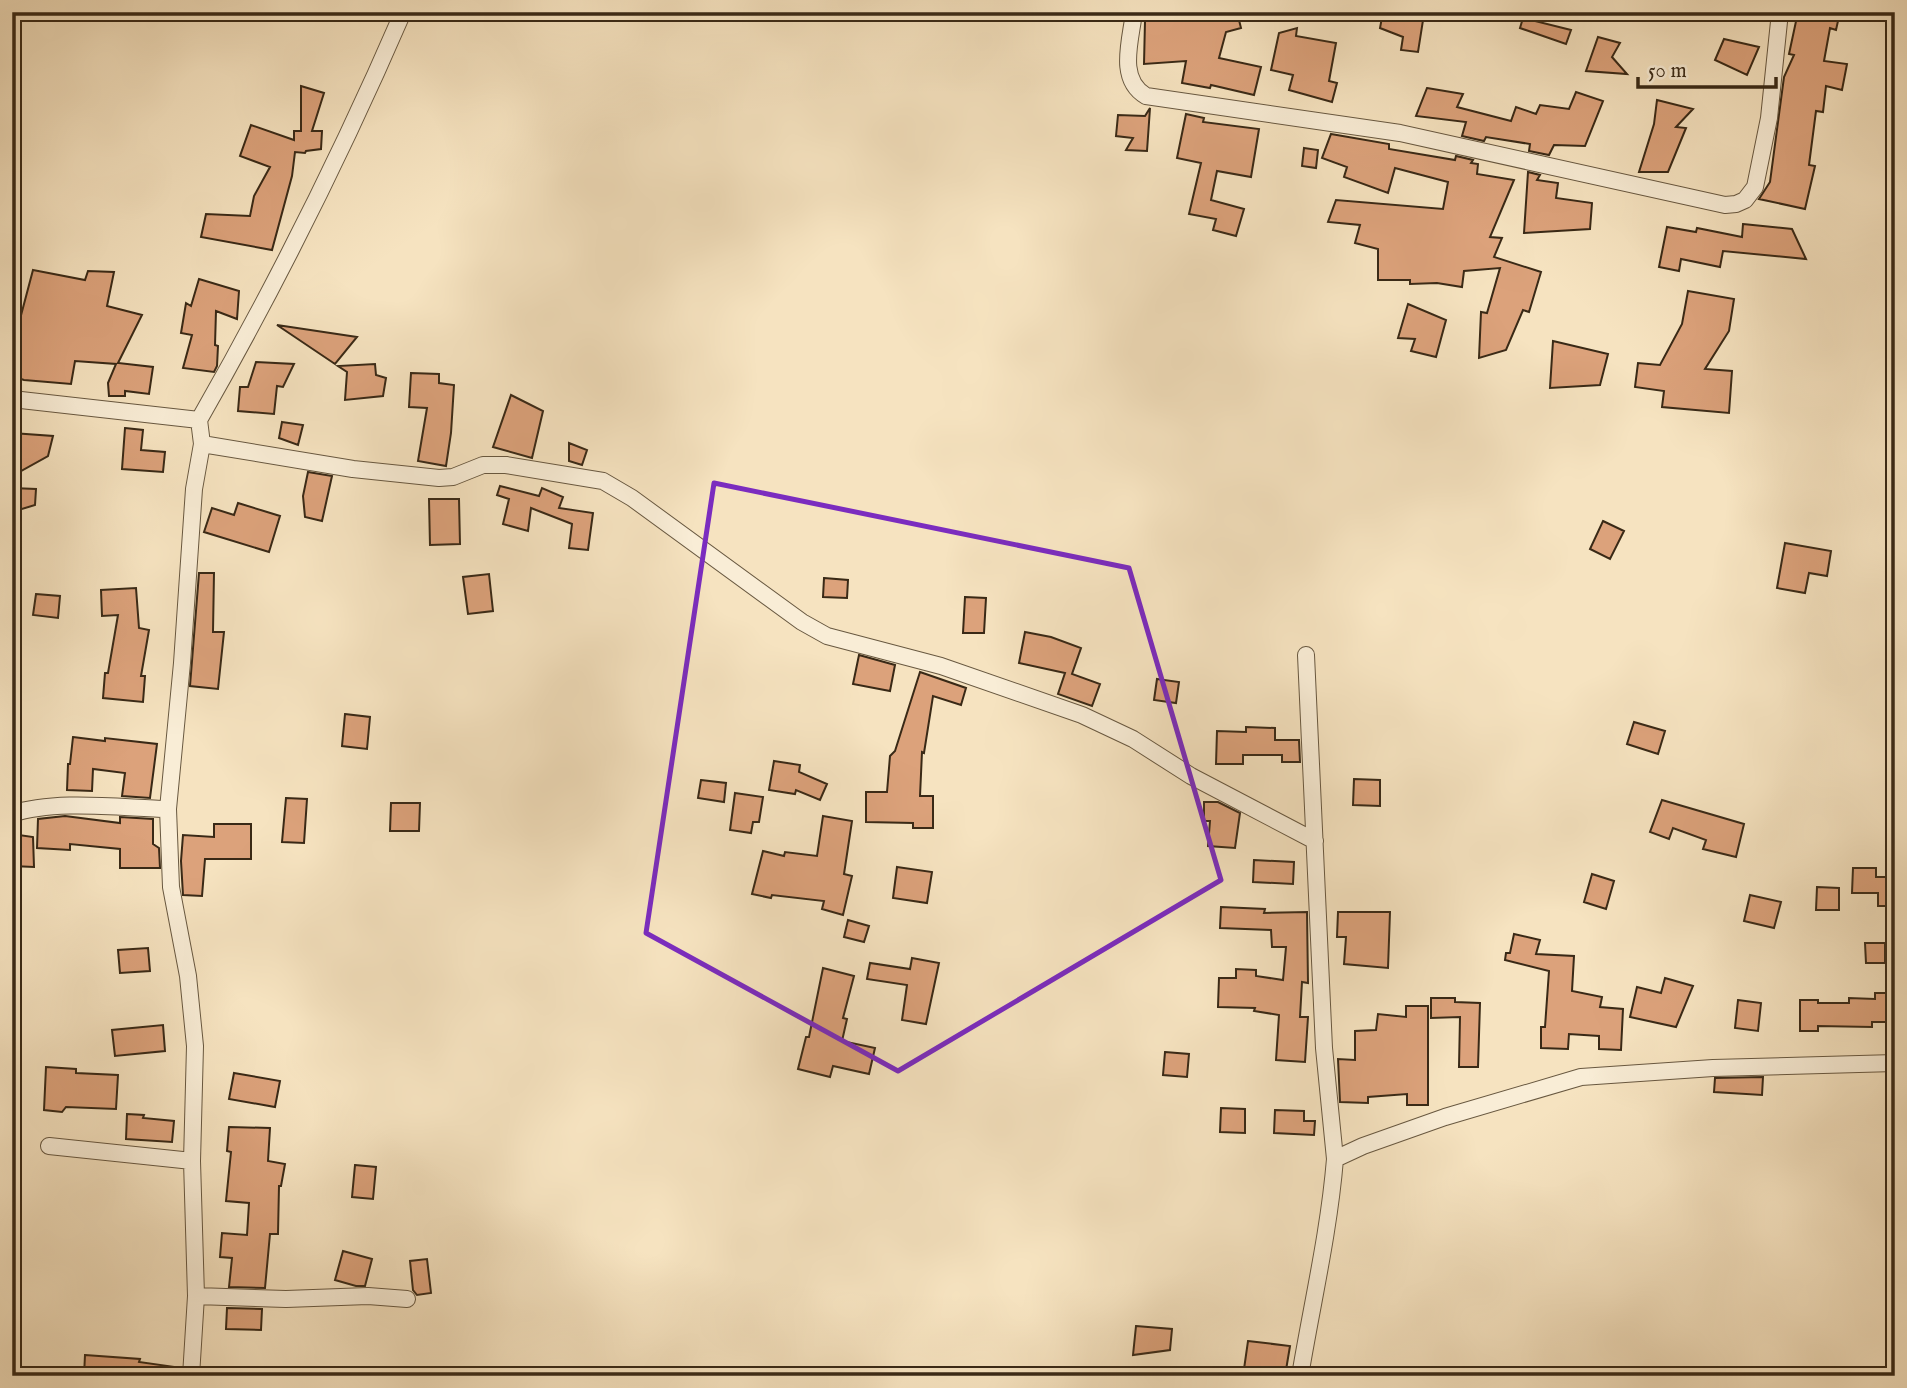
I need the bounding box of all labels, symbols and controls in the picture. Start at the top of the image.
scale bar [1638,46,1776,90]
text: 50 m [1648,58,1687,85]

